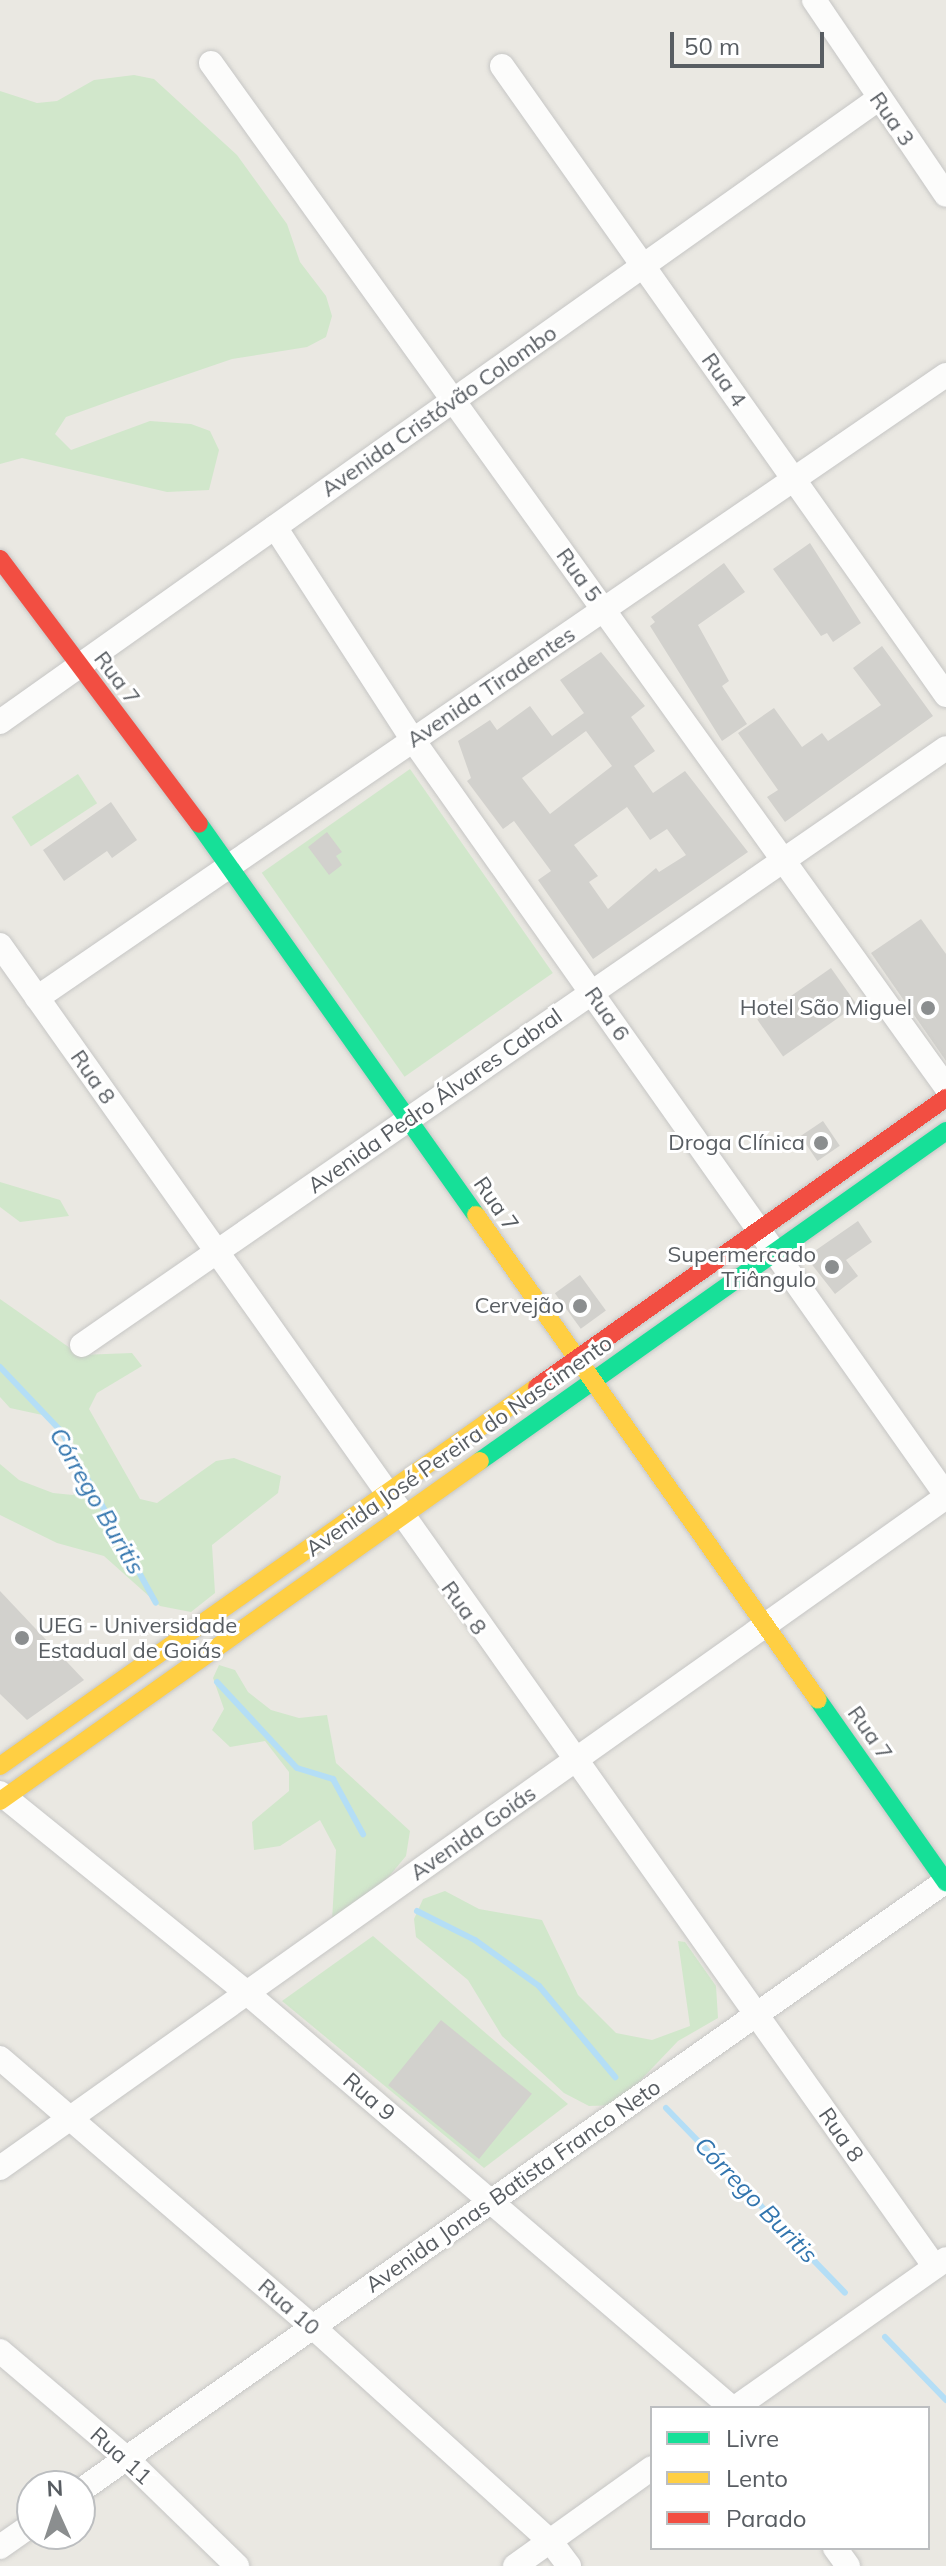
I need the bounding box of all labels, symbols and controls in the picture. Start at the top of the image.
scale bar [674,16,828,66]
text: 50 m [684,31,740,61]
street label: Rua 3 [864,87,920,151]
street label: Avenida Cristóvão Colombo [316,320,562,502]
street label: Rua 4 [696,348,752,412]
street label: Rua 5 [551,543,607,607]
street label: Avenida Tiradentes [402,621,580,753]
street label: Rua 7 [88,646,146,710]
street label: Rua 6 [579,982,635,1046]
place label: Hotel São Miguel [740,995,912,1021]
marker: Hotel São Miguel [919,999,937,1017]
street label: Avenida Pedro Álvares Cabral [303,1003,567,1199]
street label: Rua 8 [65,1045,121,1109]
place label: Droga Clínica [668,1130,805,1156]
marker: Droga Clínica [812,1134,830,1152]
street label: Rua 7 [468,1172,524,1236]
place label: Supermercado Triângulo [668,1241,816,1292]
marker: Supermercado Triângulo [823,1258,841,1276]
place label: Cervejão [475,1293,564,1319]
marker: Cervejão [571,1297,589,1315]
street label: Avenida José Pereira do Nascimento [301,1330,617,1562]
water label: Córrego Buritis [43,1423,151,1579]
street label: Rua 8 [436,1576,492,1640]
place label: UEG - Universidade Estadual de Goiás [38,1612,237,1664]
marker: UEG - Universidade Estadual de Goiás [13,1629,31,1647]
street label: Rua 7 [842,1701,898,1765]
street label: Avenida Goiás [405,1780,541,1886]
street label: Rua 9 [338,2067,400,2127]
street label: Avenida Jonas Batista Franco Neto [360,2074,666,2298]
street label: Rua 8 [813,2103,869,2167]
water label: Córrego Buritis [688,2131,824,2269]
street label: Rua 10 [253,2273,325,2341]
legend [650,2406,930,2550]
street label: Rua 11 [85,2422,157,2490]
text: Livre [726,2423,779,2453]
text: Lento [726,2463,788,2493]
north arrow [16,2470,96,2550]
text: N [46,2474,64,2502]
text: Parado [726,2503,807,2533]

